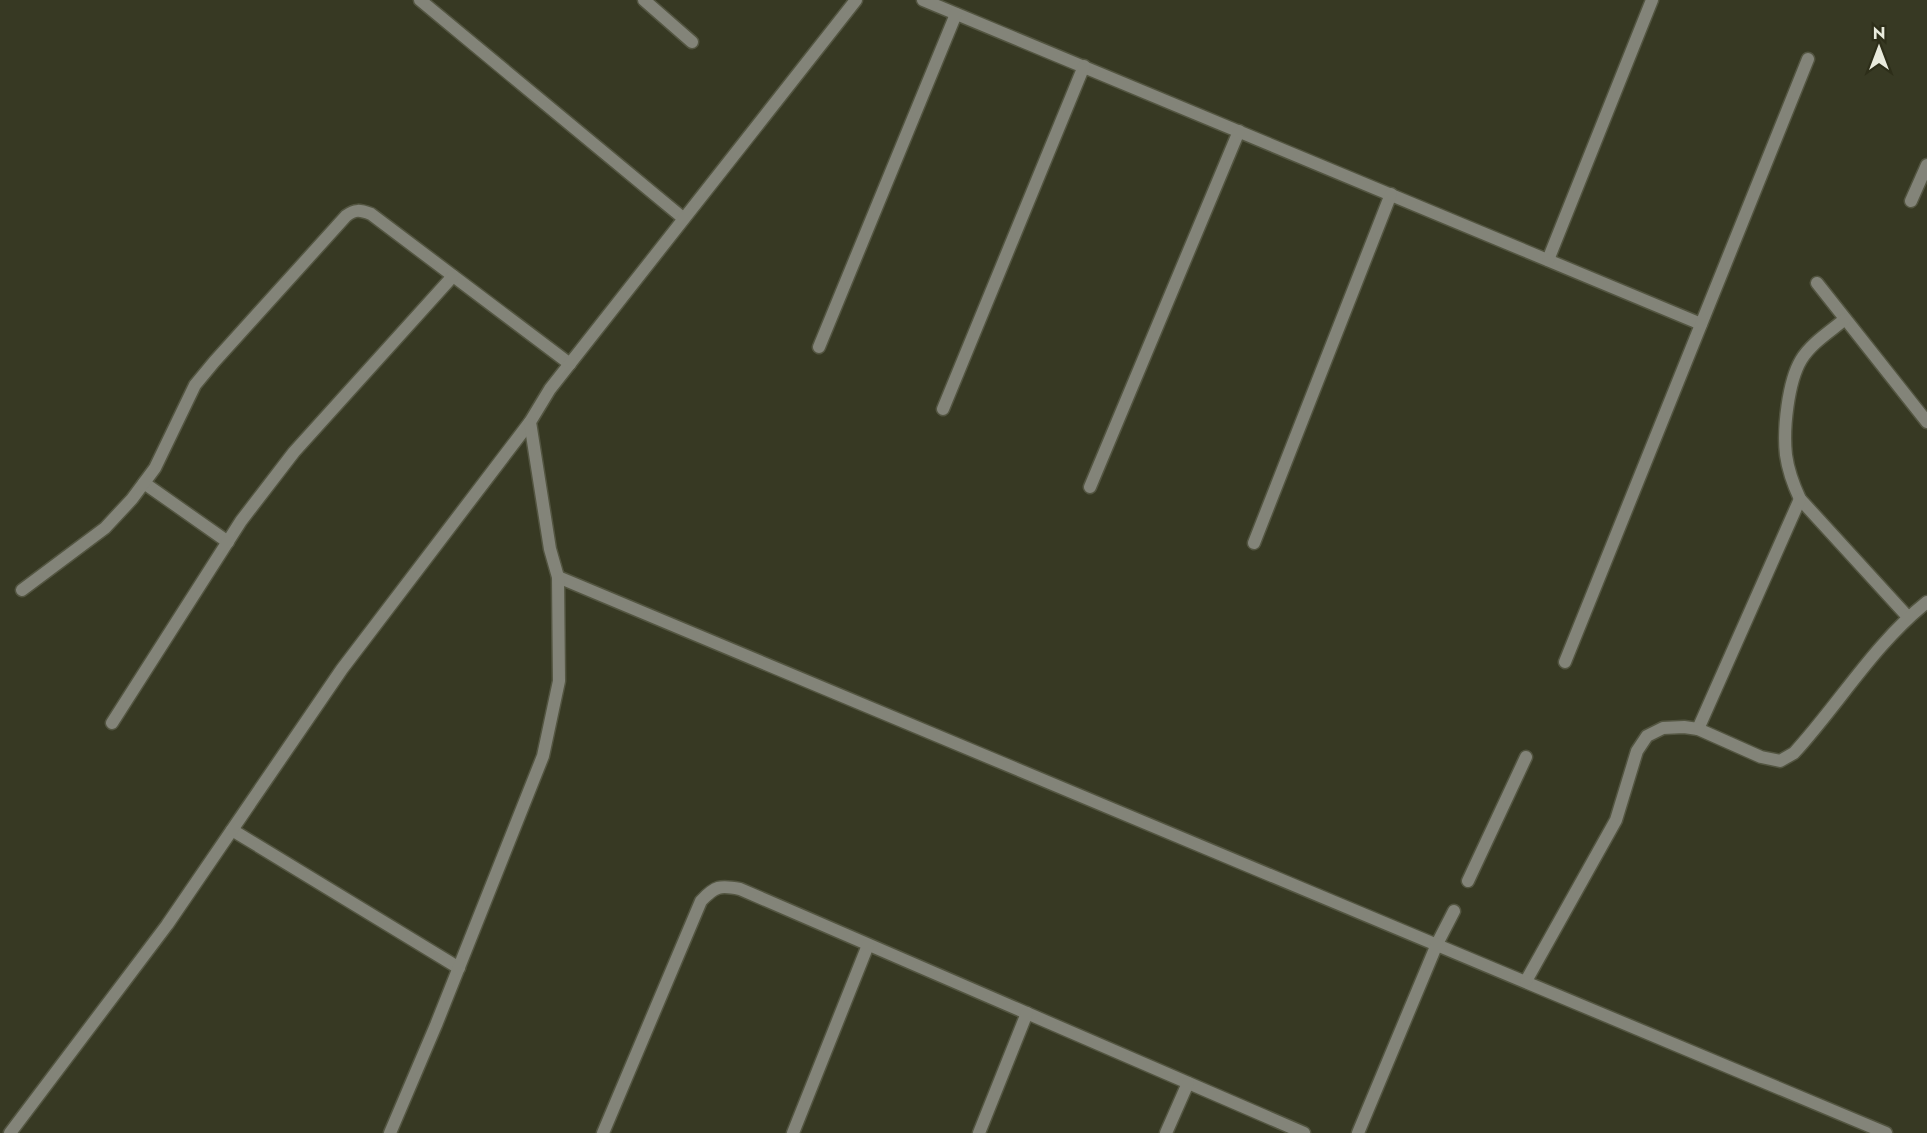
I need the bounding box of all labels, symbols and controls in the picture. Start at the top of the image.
north arrow [1849,18,1909,78]
text: N [1873,22,1885,45]

